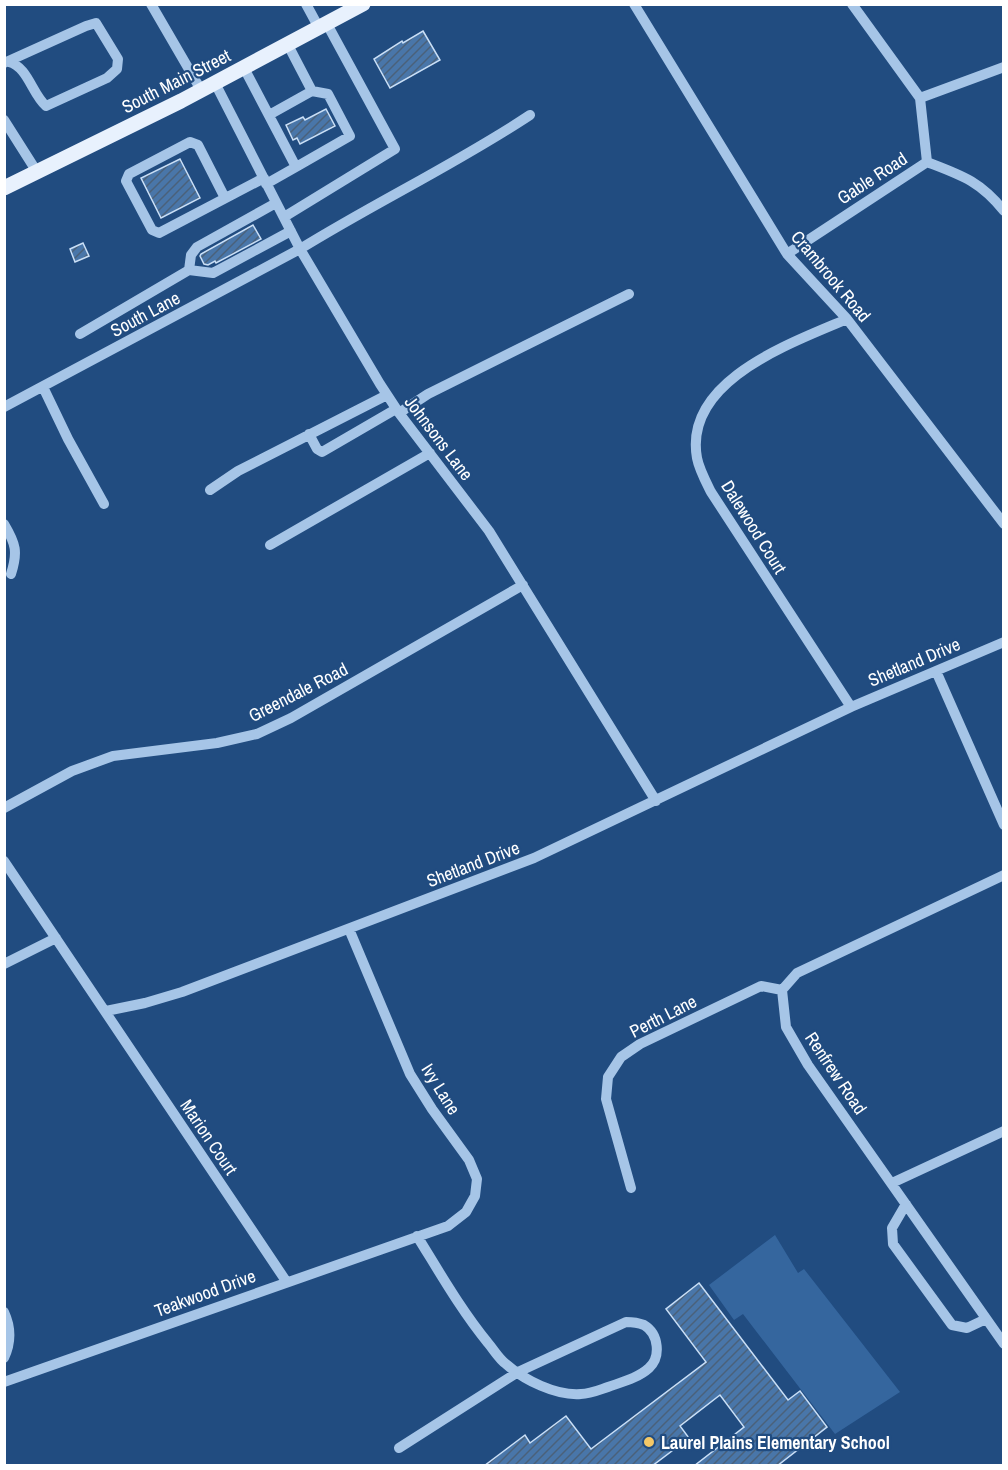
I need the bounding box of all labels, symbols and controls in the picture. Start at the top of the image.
street label: South Main Street [117,43,235,119]
street label: Gable Road [832,146,912,210]
street label: Crambrook Road [785,225,877,327]
street label: South Lane [106,285,184,343]
street label: Johnsons Lane [399,390,479,486]
street label: Dalewood Court [715,476,793,578]
street label: Shetland Drive [864,631,964,693]
street label: Greendale Road [244,656,352,728]
street label: Shetland Drive [423,835,523,893]
street label: Perth Lane [625,988,701,1044]
street label: Renfrew Road [799,1027,873,1119]
street label: Ivy Lane [416,1059,466,1119]
street label: Marion Court [175,1094,243,1180]
street label: Teakwood Drive [151,1263,259,1323]
place label: Laurel Plains Elementary School [661,1430,890,1455]
marker: Laurel Plains Elementary School [642,1435,656,1449]

